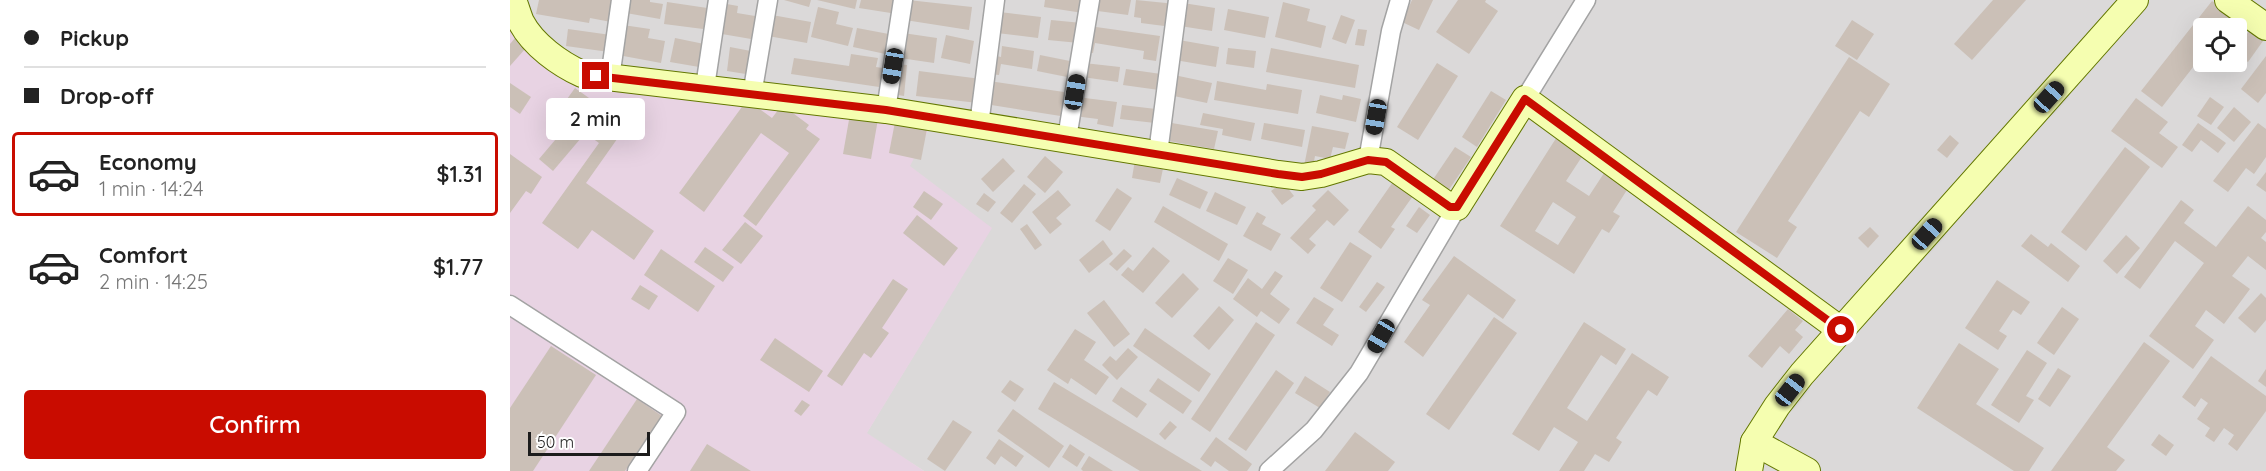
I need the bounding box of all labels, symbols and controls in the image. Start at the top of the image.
map controls [2193,18,2247,72]
button: locate [2193,18,2247,72]
text: Pickup [60,24,129,52]
car [881,47,905,85]
route end [582,62,609,89]
car [1063,73,1087,111]
car [2030,78,2068,116]
text: Drop-off [60,82,154,110]
callout: 2 min [546,97,646,139]
car [1364,98,1388,136]
text: 2 min [570,106,621,131]
icon: car [27,147,81,201]
text: Economy [99,148,197,176]
text: $1.31 [437,160,483,188]
text: 1 min · 14:24 [99,176,203,201]
car [1908,215,1946,253]
icon: car [27,240,81,294]
text: Comfort [99,241,188,269]
text: $1.77 [433,253,483,281]
text: 2 min · 14:25 [99,269,208,294]
car [1364,316,1398,356]
route start [1827,316,1854,343]
car [1772,370,1808,410]
button: Confirm [24,390,486,459]
scale bar [528,429,650,456]
text: 50 m [537,432,574,452]

